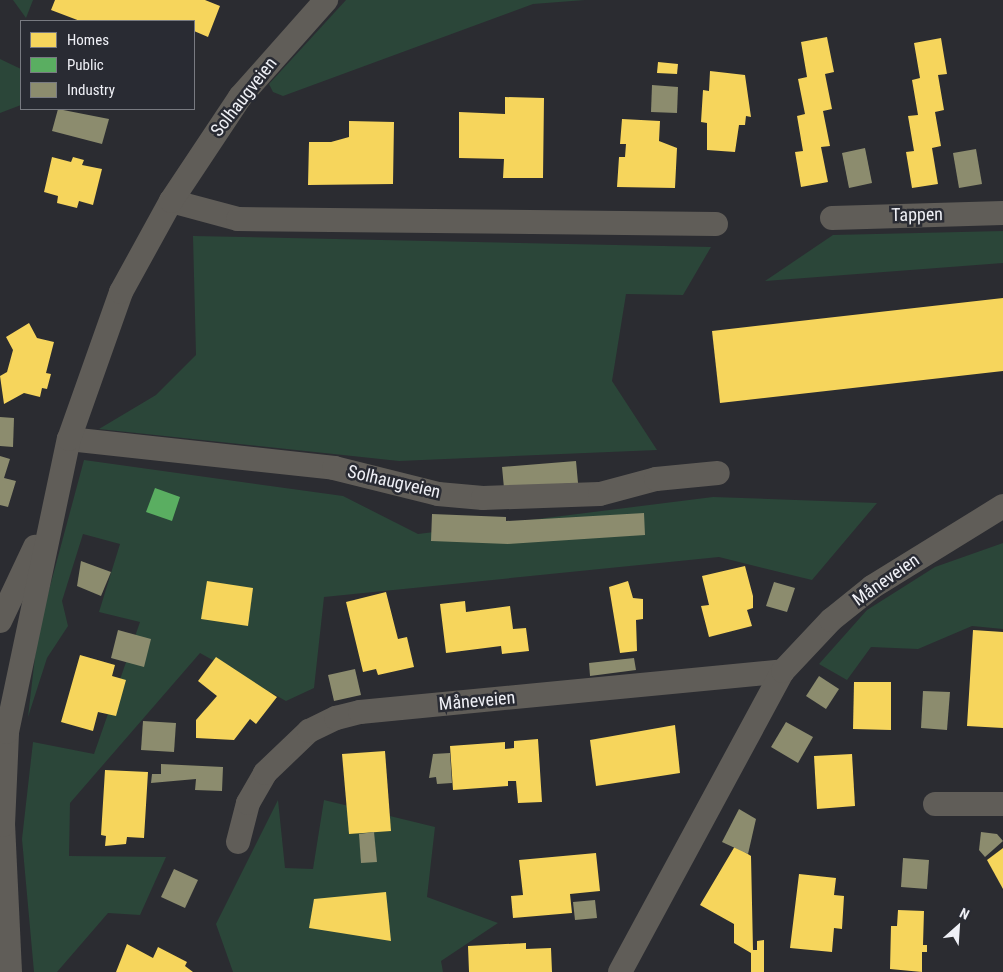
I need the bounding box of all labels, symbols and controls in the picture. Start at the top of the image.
legend [20,20,195,110]
text: Homes [67,31,109,49]
street label: Solhaugveien [206,53,282,141]
text: Public [67,56,104,74]
text: Industry [67,81,115,99]
street label: Tappen [891,204,943,226]
street label: Solhaugveien [345,461,443,503]
street label: Måneveien [848,549,924,611]
street label: Måneveien [438,687,516,715]
north arrow [933,902,983,952]
text: N [957,904,972,923]

